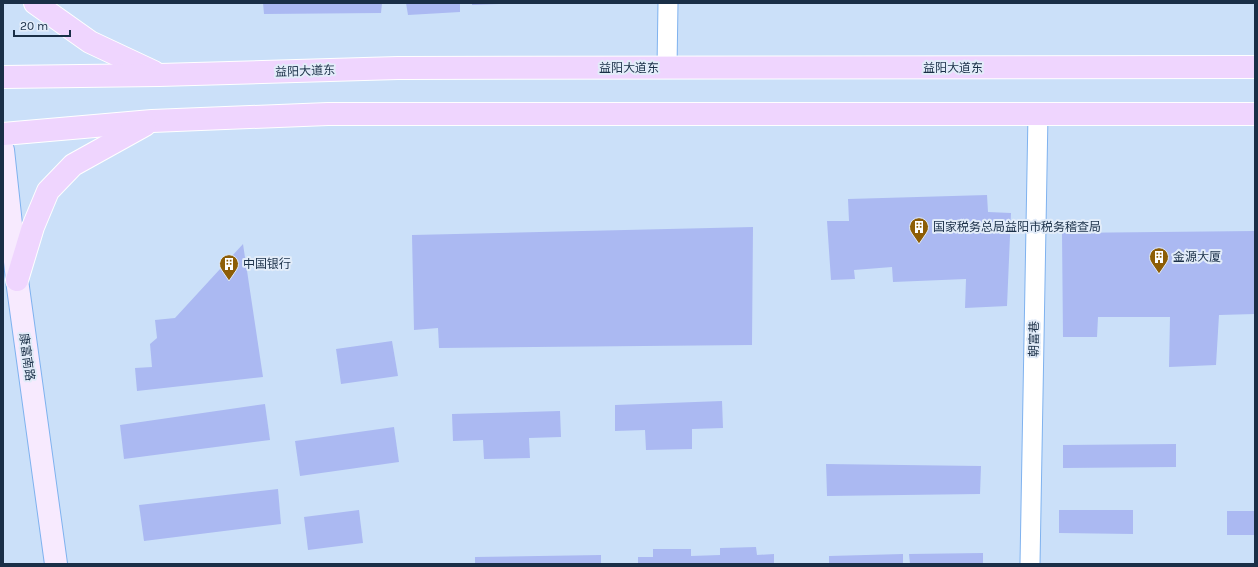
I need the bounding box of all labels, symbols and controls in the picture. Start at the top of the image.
scale bar [14,12,70,38]
text: 20 m [20,19,48,33]
street label: 益阳大道东 [599,61,659,75]
street label: 益阳大道东 [923,61,983,75]
street label: 益阳大道东 [275,63,335,79]
building icon: 国家税务总局益阳市税务稽查局 [908,216,930,244]
place label: 国家税务总局益阳市税务稽查局 [933,220,1101,234]
building icon: 金源大厦 [1148,246,1170,274]
place label: 金源大厦 [1173,250,1221,264]
building icon: 中国银行 [218,253,240,281]
place label: 中国银行 [243,257,291,271]
street label: 朝富巷 [1027,321,1041,357]
street label: 康富南路 [17,332,37,382]

